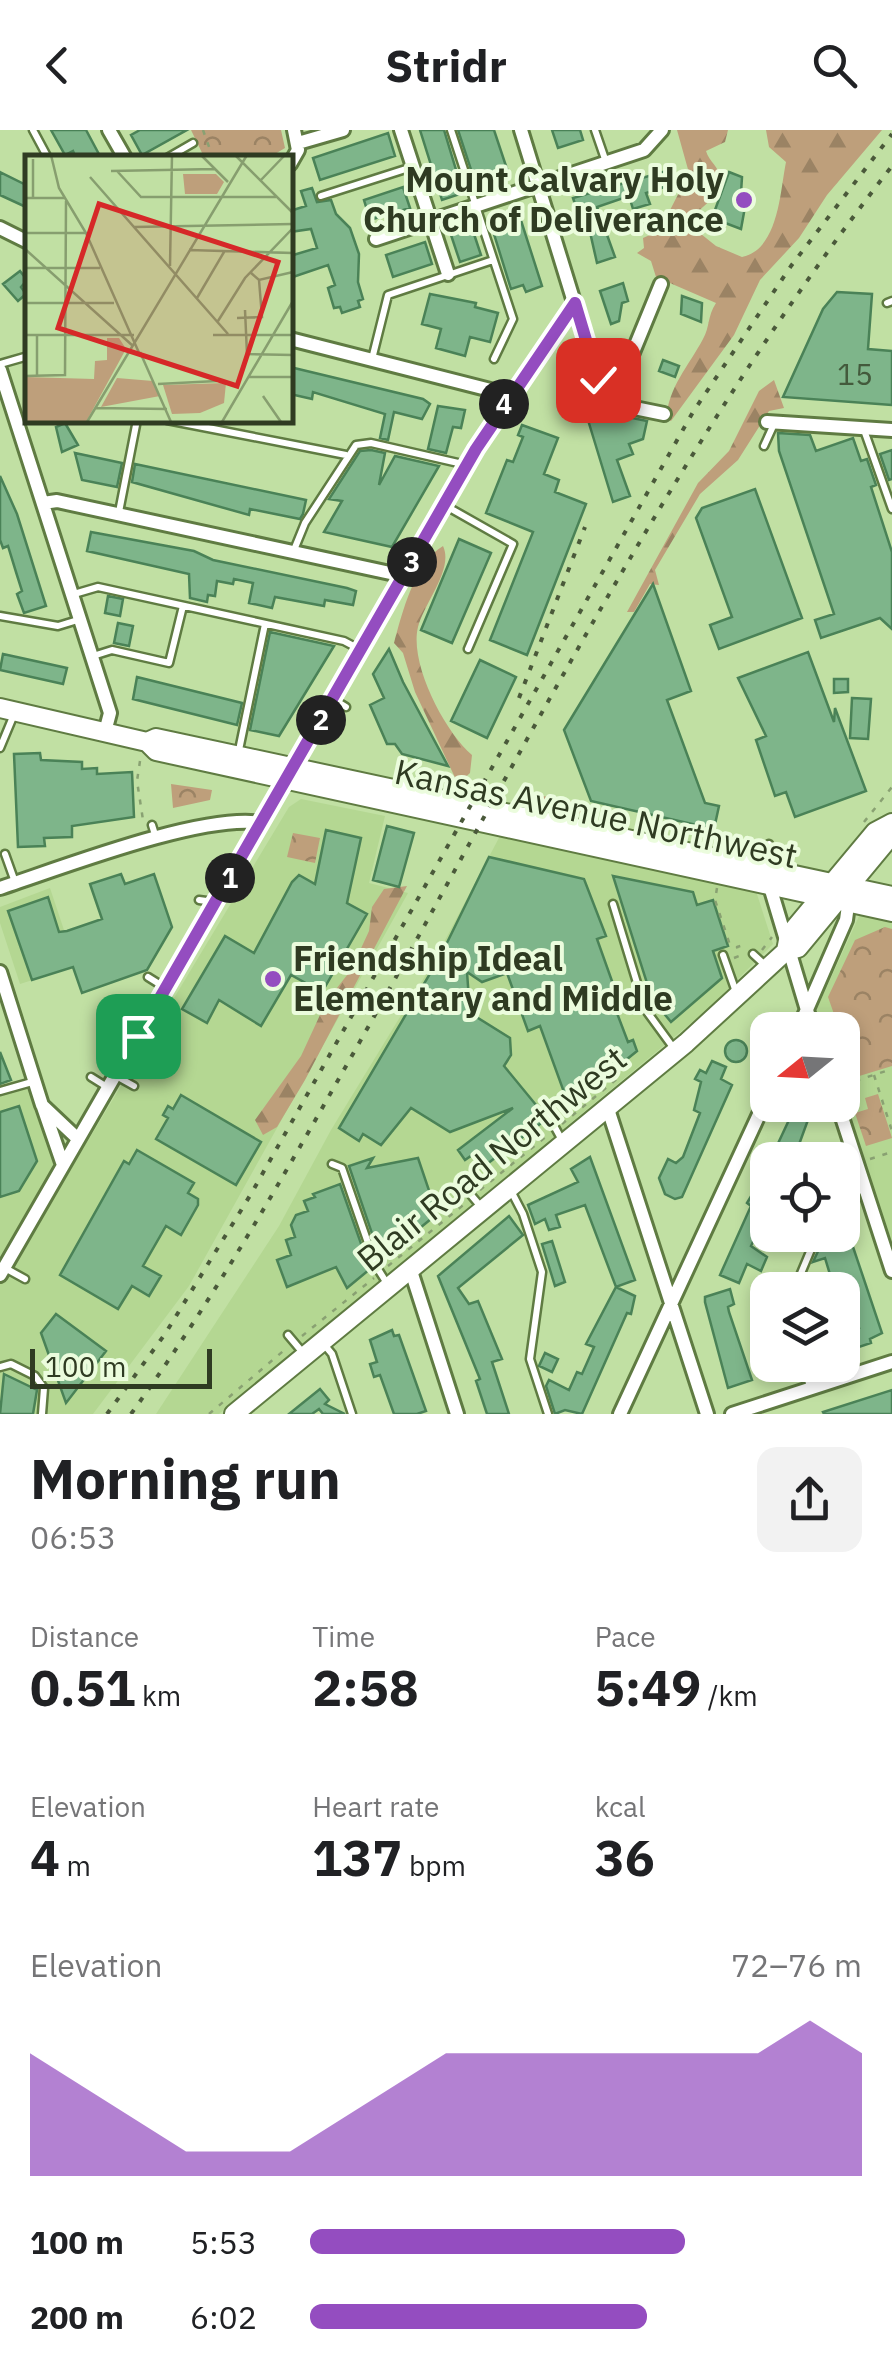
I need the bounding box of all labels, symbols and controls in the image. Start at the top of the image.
text: Stridr [385,36,507,94]
icon: back [30,38,85,93]
icon: search [807,38,862,93]
inset map [25,155,292,422]
place label: Mount Calvary Holy Church of Deliverance [363,156,724,242]
marker: Mount Calvary Holy Church of Deliverance [733,189,755,211]
pin [556,338,641,423]
icon: check [571,353,626,408]
house number: 15 [837,354,873,393]
pin: 4 [479,379,529,429]
text: 4 [496,385,512,422]
pin: 3 [387,537,437,587]
text: 3 [404,543,420,580]
pin: 2 [296,695,346,745]
text: 2 [313,701,329,738]
street label: Kansas Avenue Northwest [391,748,802,878]
pin: 1 [205,853,255,903]
text: 1 [222,859,238,896]
place label: Friendship Ideal Elementary and Middle [293,935,673,1021]
marker: Friendship Ideal Elementary and Middle [262,968,284,990]
pin [96,994,181,1079]
icon: arrive [111,1009,166,1064]
north arrow [750,1012,860,1122]
map controls [750,1012,860,1382]
street label: Blair Road Northwest [347,1035,636,1281]
button: locate [750,1142,860,1252]
button: layers [750,1272,860,1382]
scale bar [30,1344,212,1388]
text: 100 m [45,1348,126,1385]
text: Morning run [30,1443,341,1514]
button: share [757,1447,862,1552]
text: 06:53 [30,1516,116,1558]
text: Distance [30,1618,139,1655]
text: Time [312,1618,375,1655]
text: Pace [595,1618,656,1655]
text: 0.51 [30,1655,136,1720]
text: 2:58 [312,1655,419,1720]
text: 5:49 [595,1655,701,1720]
text: km [136,1677,181,1714]
text: /km [701,1677,758,1714]
text: Elevation [30,1788,146,1825]
text: Heart rate [312,1788,439,1825]
text: kcal [595,1788,646,1825]
text: 4 [30,1825,60,1890]
text: 137 [312,1825,402,1890]
text: 36 [595,1825,655,1890]
text: m [60,1847,91,1884]
text: bpm [402,1847,466,1884]
text: Elevation [30,1944,163,1986]
text: 72–76 m [731,1944,862,1986]
text: 100 m [30,2221,124,2263]
text: 5:53 [190,2221,257,2263]
text: 200 m [30,2296,124,2338]
text: 6:02 [190,2296,257,2338]

